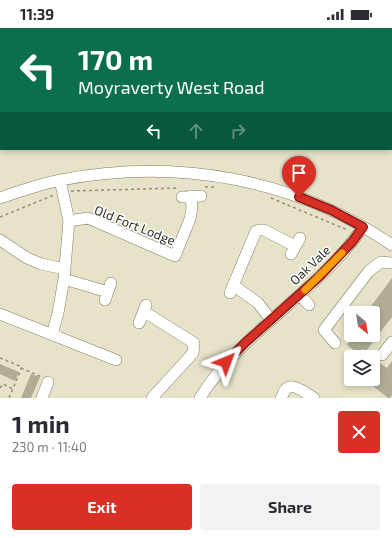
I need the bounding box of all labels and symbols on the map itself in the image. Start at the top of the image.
pin [282,156,316,197]
street label: Old Fort Lodge [92,202,178,248]
street label: Oak Vale [286,242,334,288]
north arrow [344,306,380,342]
position arrow [205,341,247,383]

